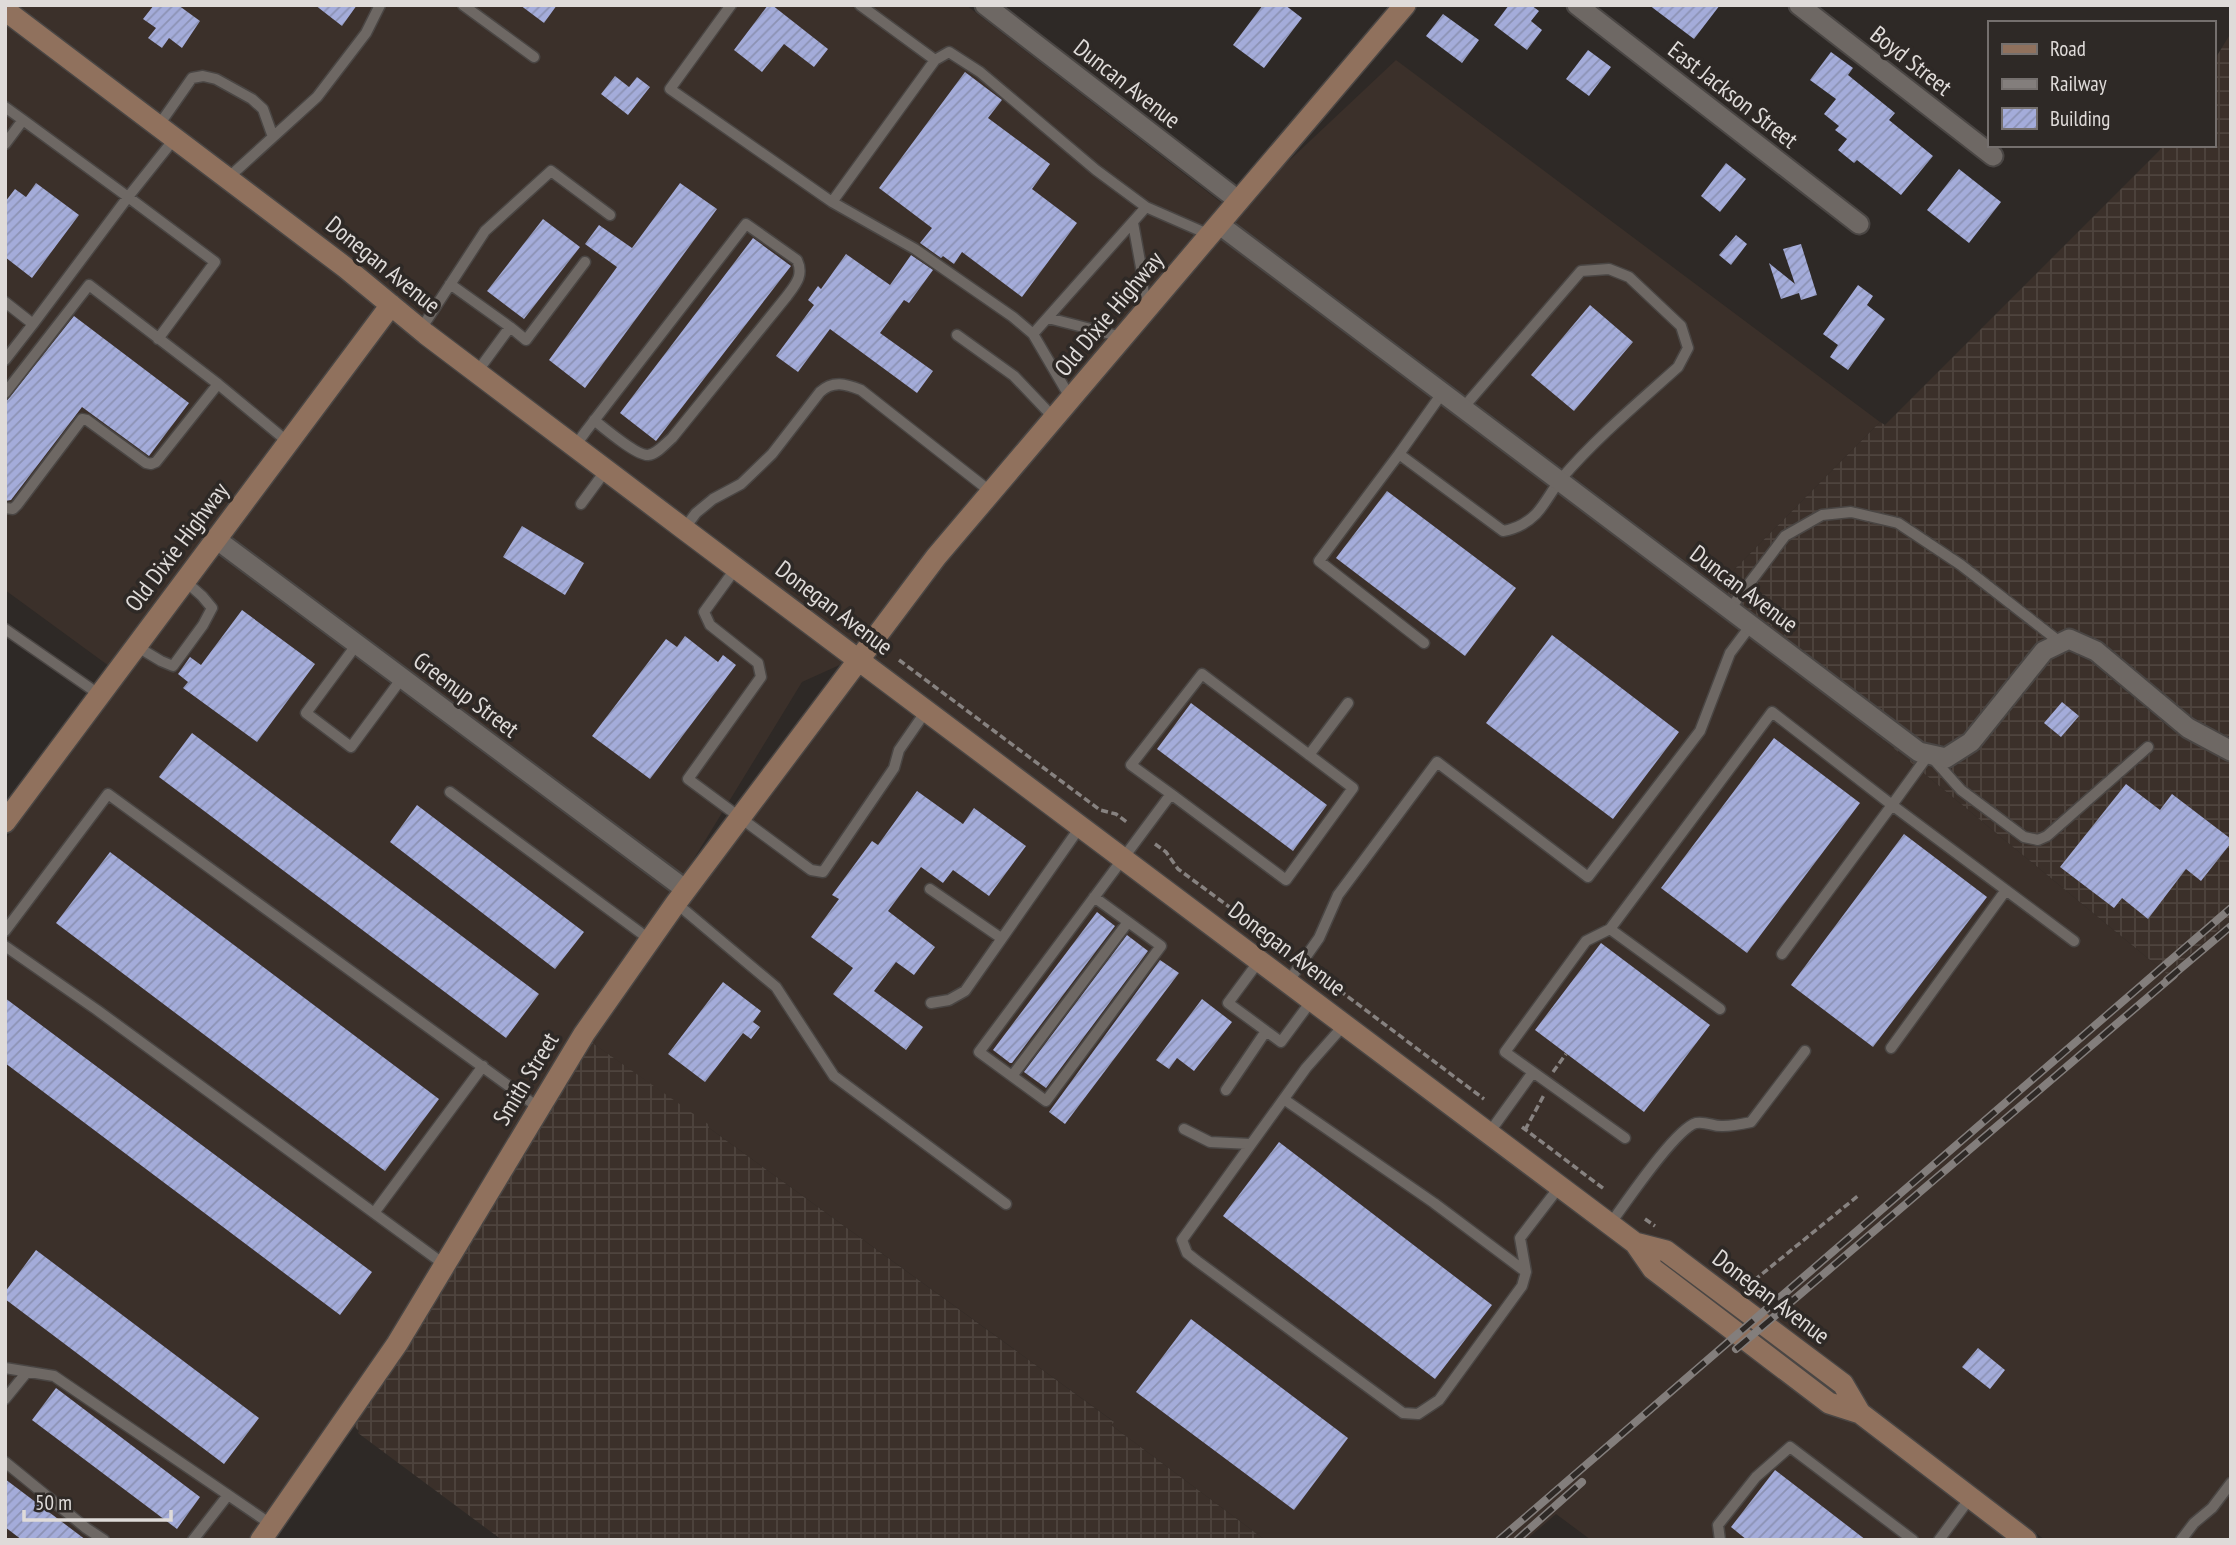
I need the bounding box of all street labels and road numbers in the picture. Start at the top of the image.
street label: Boyd Street [1864,19,1959,102]
street label: Duncan Avenue [1068,32,1187,135]
street label: East Jackson Street [1662,34,1805,155]
street label: Donegan Avenue [320,209,447,320]
street label: Old Dixie Highway [1047,245,1170,383]
street label: Old Dixie Highway [118,476,235,617]
street label: Duncan Avenue [1684,538,1804,639]
street label: Donegan Avenue [770,553,899,662]
street label: Greenup Street [407,645,526,745]
street label: Donegan Avenue [1223,894,1352,1003]
street label: Smith Street [486,1026,566,1131]
street label: Donegan Avenue [1707,1242,1836,1351]

